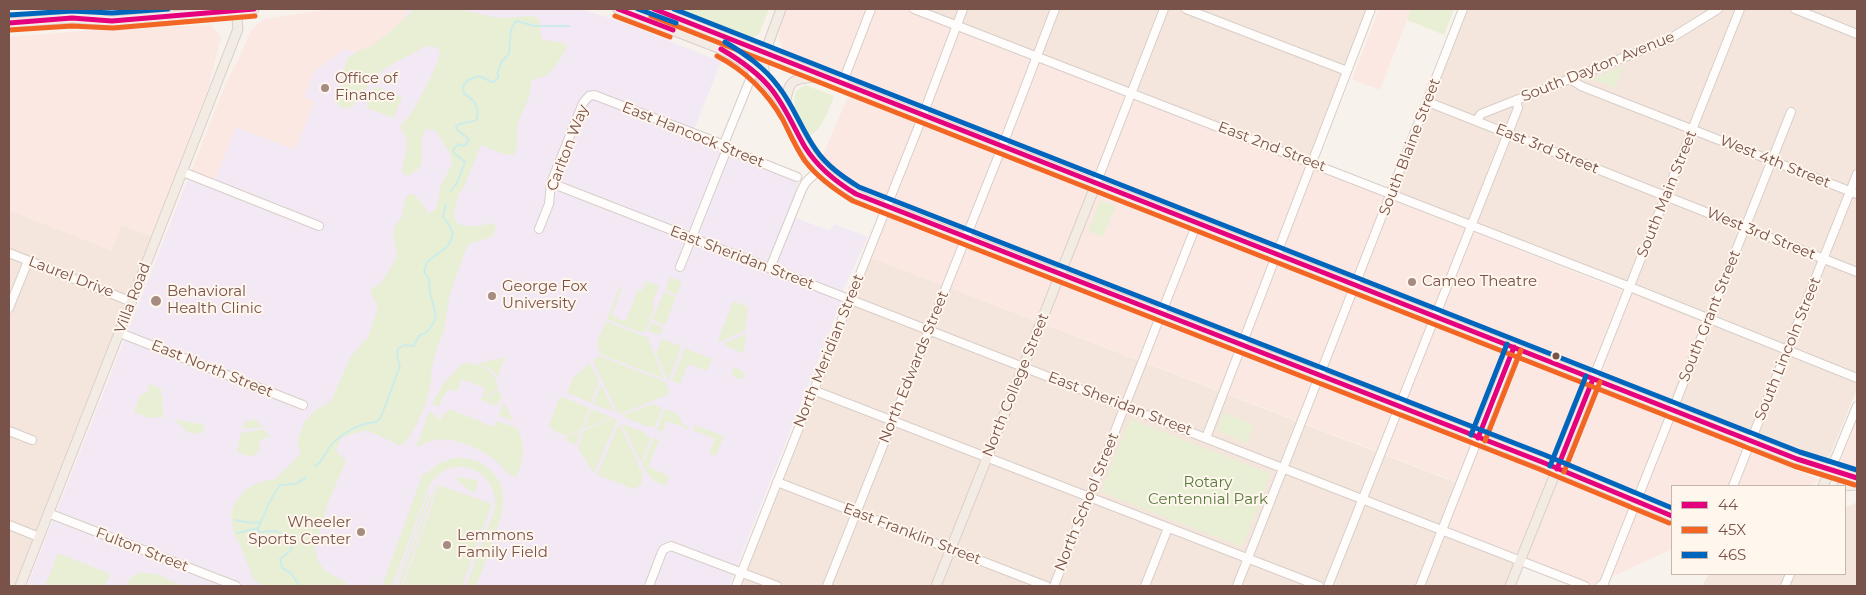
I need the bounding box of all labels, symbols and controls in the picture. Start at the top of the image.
street label: South Dayton Avenue [1519,28,1677,106]
place label: Office of Finance [335,70,398,105]
street label: South Blaine Street [1376,76,1444,218]
marker: Office of Finance [319,82,331,94]
street label: East Hancock Street [619,98,767,172]
street label: Carlton Way [543,102,593,194]
street label: East 2nd Street [1215,118,1329,176]
street label: East 3rd Street [1493,120,1601,178]
street label: South Main Street [1633,128,1701,260]
street label: West 4th Street [1717,132,1833,192]
street label: West 3rd Street [1704,204,1818,264]
street label: East Sheridan Street [667,222,817,294]
street label: South Grant Street [1675,248,1745,384]
street label: Laurel Drive [26,252,116,302]
street label: Villa Road [111,260,155,336]
street label: North Meridian Street [790,272,868,430]
place label: Cameo Theatre [1422,273,1537,291]
street label: South Lincoln Street [1751,275,1825,423]
marker: Cameo Theatre [1406,276,1418,288]
place label: George Fox University [502,278,588,313]
place label: Behavioral Health Clinic [167,283,262,318]
street label: North Edwards Street [875,288,953,446]
marker: George Fox University [486,290,498,302]
marker: Behavioral Health Clinic [149,294,163,308]
street label: North College Street [979,310,1053,460]
street label: East North Street [149,336,275,402]
unlabelled marker [1551,351,1561,361]
street label: East Sheridan Street [1045,368,1195,440]
street label: North School Street [1051,430,1123,574]
park label: Rotary Centennial Park [1148,474,1268,509]
legend [1671,485,1846,575]
text: 44 [1718,495,1738,514]
street label: East Franklin Street [840,499,984,569]
place label: Wheeler Sports Center [248,514,351,549]
text: 45X [1718,520,1746,539]
street label: Fulton Street [93,524,191,576]
marker: Wheeler Sports Center [355,526,367,538]
place label: Lemmons Family Field [457,527,548,562]
marker: Lemmons Family Field [441,539,453,551]
text: 46S [1718,545,1746,564]

